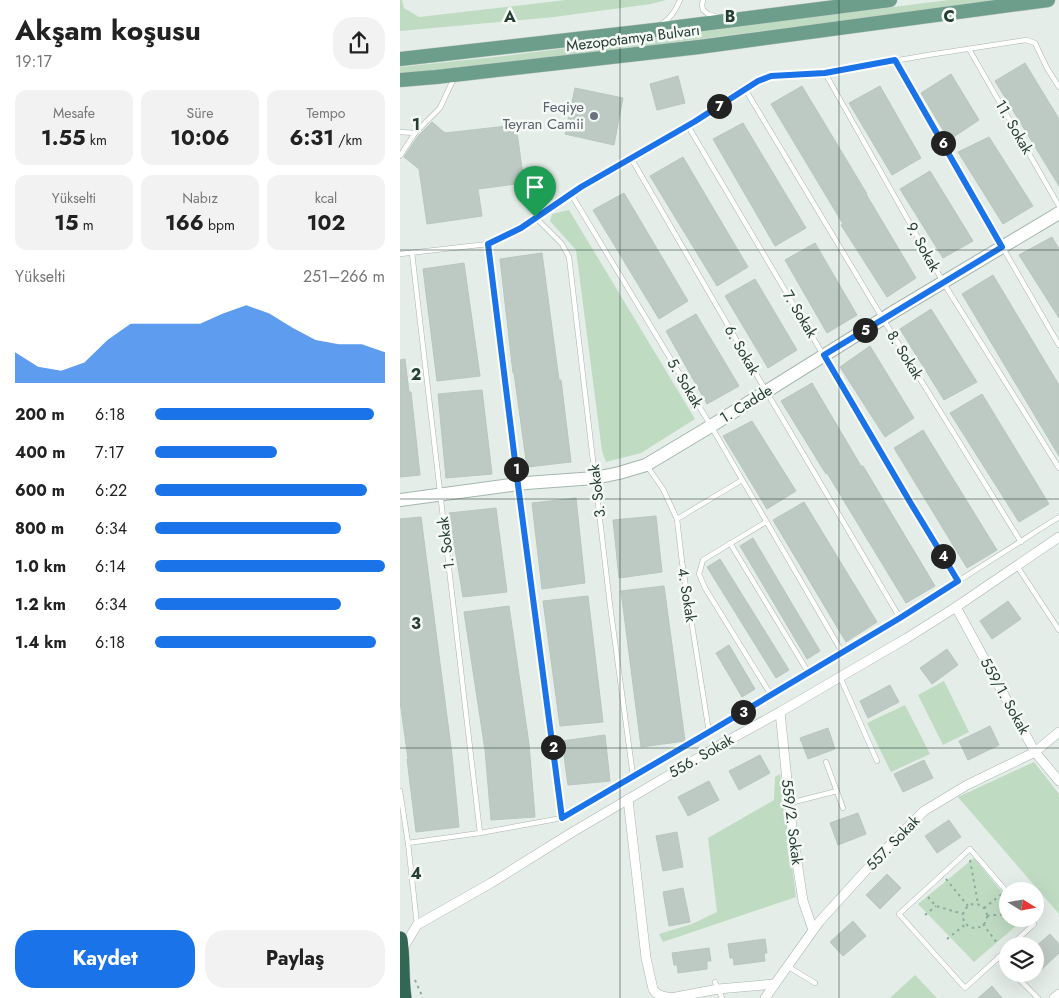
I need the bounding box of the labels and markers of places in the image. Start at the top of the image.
pin: 7 [706,94,732,118]
place label: Feqiye Teyran Camii [503,96,584,135]
marker: Feqiye Teyran Camii [588,110,600,122]
pin: 6 [930,130,956,156]
pin [514,166,556,217]
pin: 5 [852,318,878,342]
pin: 1 [504,456,528,482]
pin: 4 [930,544,956,568]
pin: 3 [730,700,756,724]
pin: 2 [540,734,566,760]

